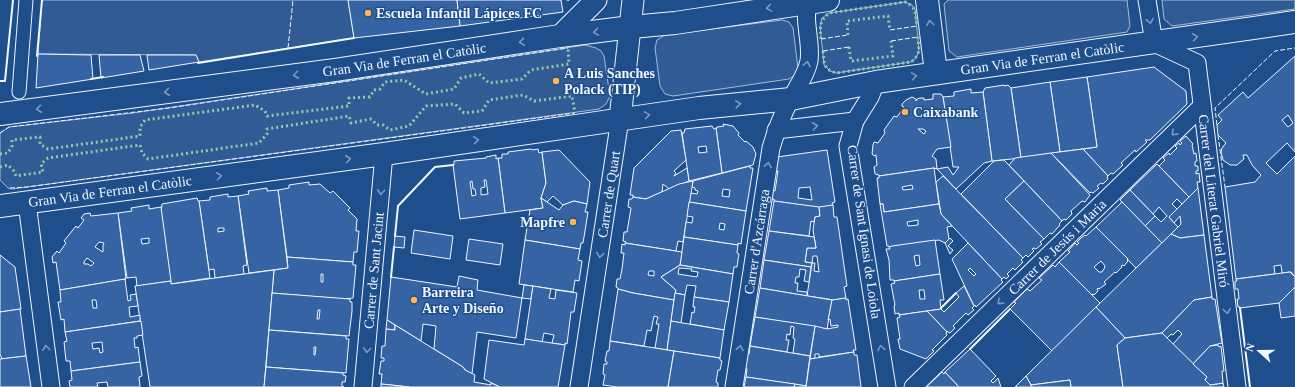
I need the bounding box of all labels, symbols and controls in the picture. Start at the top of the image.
one-way arrow [766,3,772,12]
place label: Escuela Infantil Lápices FC [376,6,542,21]
marker: Escuela Infantil Lápices FC [363,8,373,18]
one-way arrow [1146,18,1154,24]
one-way arrow [925,20,934,26]
one-way arrow [592,27,599,36]
one-way arrow [1192,33,1199,42]
one-way arrow [519,37,525,46]
street label: Gran Via de Ferran el Catòlic [960,39,1125,77]
street label: Gran Via de Ferran el Catòlic [322,40,487,79]
one-way arrow [803,61,811,67]
place label: A Luis Sanches Polack (TIP) [564,66,656,98]
one-way arrow [293,70,299,79]
one-way arrow [911,73,917,81]
marker: A Luis Sanches Polack (TIP) [551,76,561,86]
one-way arrow [164,87,170,96]
one-way arrow [735,100,741,109]
one-way arrow [35,104,42,113]
place label: Caixabank [913,105,979,120]
marker: Caixabank [900,107,910,117]
one-way arrow [644,112,650,120]
street label: Carrer del Literat Gabriel Miró [1196,114,1232,288]
one-way arrow [812,122,818,131]
one-way arrow [1171,128,1179,136]
one-way arrow [473,136,480,145]
street label: Carrer de Sant Ignasi de Loiola [844,144,884,321]
street label: Carrer de Quart [594,150,623,239]
one-way arrow [345,155,351,164]
one-way arrow [763,162,772,168]
one-way arrow [216,172,222,181]
street label: Gran Via de Ferran el Catòlic [27,173,193,210]
street label: Carrer d'Azcárraga [741,187,772,295]
one-way arrow [376,189,385,195]
street label: Carrer de Jesús i Maria [1005,196,1109,298]
street label: Carrer de Sant Jacint [361,211,386,329]
place label: Mapfre [520,215,565,230]
marker: Mapfre [568,217,578,227]
one-way arrow [596,252,604,258]
place label: Barreira Arte y Diseño [422,285,504,316]
marker: Barreira Arte y Diseño [409,295,419,305]
one-way arrow [998,297,1005,304]
one-way arrow [1222,308,1231,314]
north arrow [1239,331,1279,371]
text: N [1243,342,1257,353]
one-way arrow [42,345,51,351]
one-way arrow [735,345,744,352]
one-way arrow [877,345,885,352]
one-way arrow [362,347,371,353]

